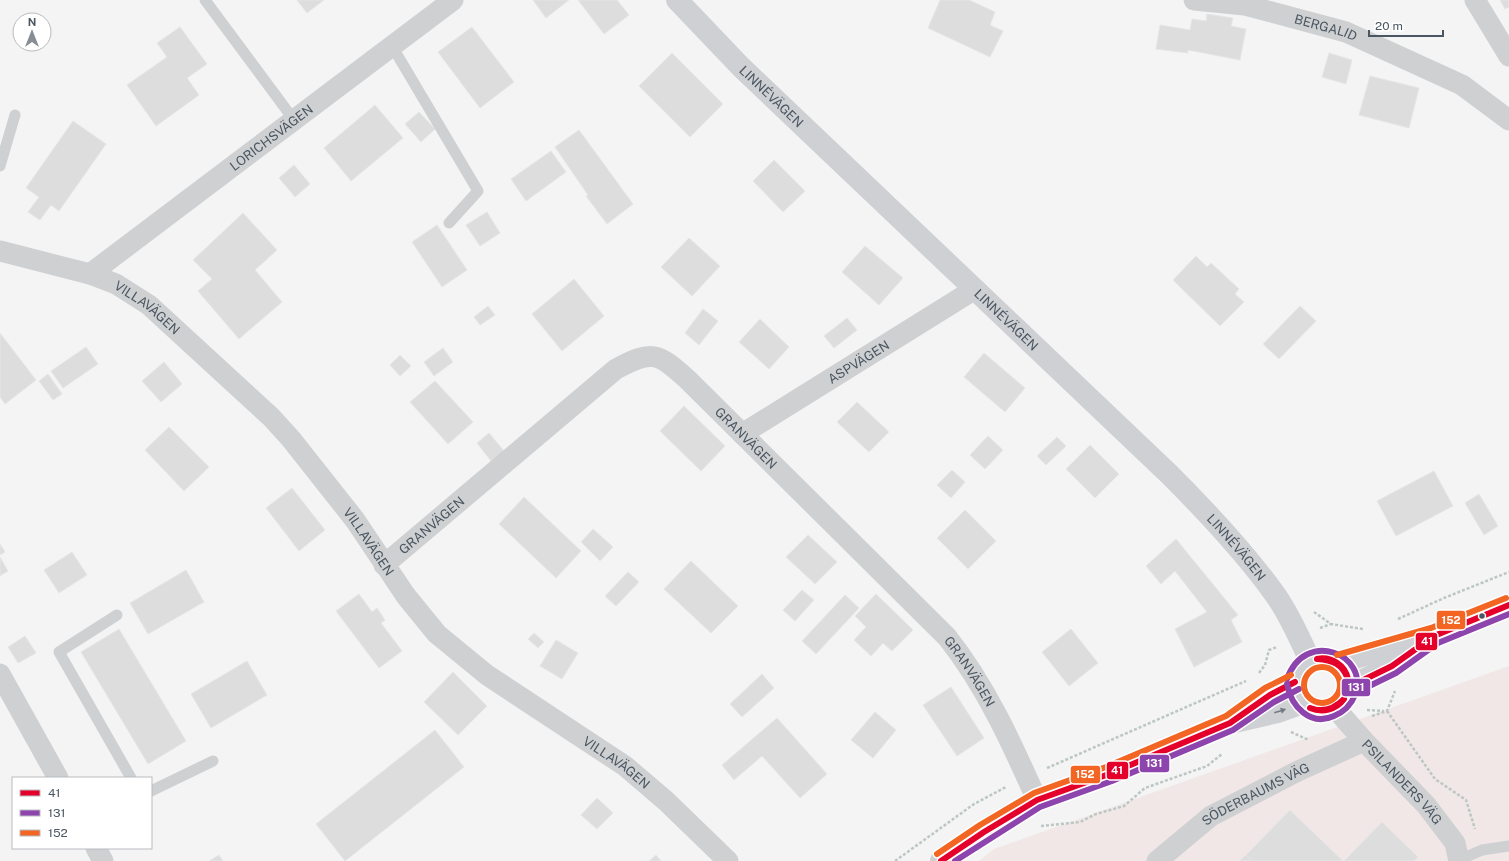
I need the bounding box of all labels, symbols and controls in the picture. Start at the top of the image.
street label: BERGALID [1293,11,1360,44]
north arrow [12,12,52,52]
scale bar [1369,12,1443,38]
text: N [28,16,36,28]
text: 20 m [1375,19,1403,33]
street label: LINNÉVÄGEN [737,62,807,130]
street label: LORICHSVÄGEN [227,101,316,173]
street label: VILLAVÄGEN [112,278,183,337]
street label: LINNÉVÄGEN [971,286,1042,353]
street label: ASPVÄGEN [825,337,892,386]
street label: GRANVÄGEN [712,404,780,472]
street label: GRANVÄGEN [396,493,467,557]
street label: VILLAVÄGEN [340,504,397,578]
street label: LINNÉVÄGEN [1204,511,1269,583]
line badge: 152 [1436,610,1466,630]
unlabelled marker [1477,611,1487,621]
text: 152 [1441,614,1461,626]
line badge: 41 [1415,632,1438,651]
street label: GRANVÄGEN [942,633,998,709]
text: 41 [1421,635,1433,647]
line badge: 131 [1341,678,1371,697]
text: 131 [1348,681,1364,693]
one-way arrow [1275,708,1287,714]
street label: VILLAVÄGEN [580,733,653,792]
street label: PSILANDERS VÄG [1359,736,1445,827]
line badge: 131 [1139,754,1170,773]
text: 131 [1146,757,1162,769]
street label: SÖDERBAUMS VÄG [1199,759,1311,828]
line badge: 41 [1106,761,1129,780]
text: 41 [1111,764,1123,776]
line badge: 152 [1070,765,1101,784]
text: 152 [1075,768,1095,780]
legend [12,777,152,849]
text: 41 [48,786,60,800]
text: 131 [48,806,65,820]
text: 152 [48,826,68,840]

